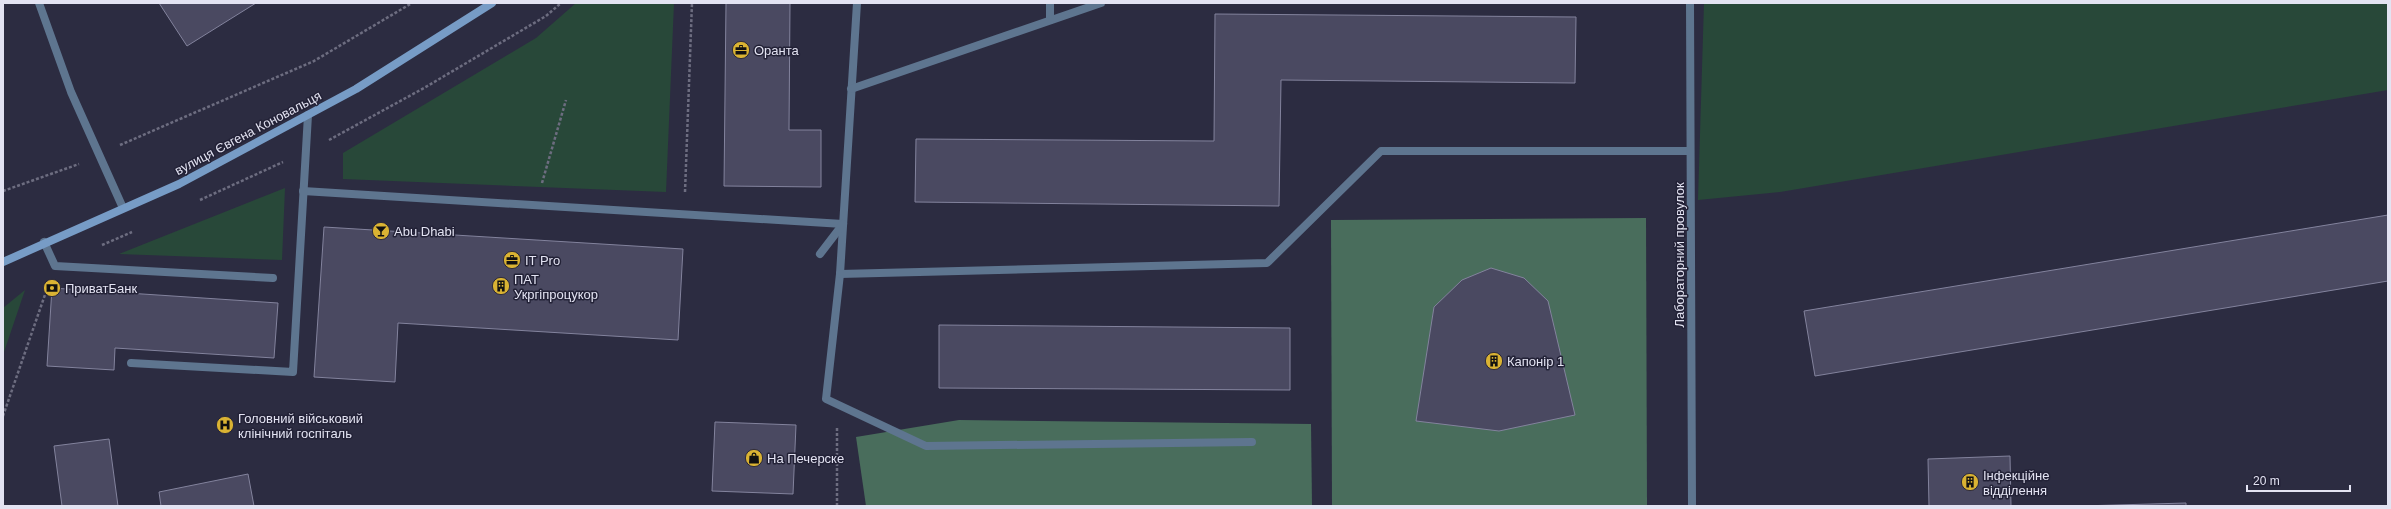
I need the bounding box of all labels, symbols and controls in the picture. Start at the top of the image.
office icon: Оранта [731,40,751,60]
place label: Оранта [754,43,800,58]
street label: вулиця Євгена Коновальця [172,88,324,178]
street label: Лабораторний провулок [1672,182,1687,328]
bar icon: Abu Dhabi [371,221,391,241]
place label: Abu Dhabi [394,224,455,239]
office icon: IT Pro [502,250,522,270]
place label: IT Pro [525,253,560,268]
place label: ПАТ Укргіпроцукор [514,272,598,302]
building icon: ПАТ Укргіпроцукор [491,276,511,296]
bank icon: ПриватБанк [42,278,62,298]
place label: ПриватБанк [65,281,137,296]
building icon: Капонір 1 [1484,351,1504,371]
place label: Капонір 1 [1507,354,1564,369]
place label: Головний військовий клінічний госпіталь [238,411,363,441]
hospital icon: Головний військовий клінічний госпіталь [215,415,235,435]
shop icon: На Печерске [744,448,764,468]
place label: На Печерске [767,451,844,466]
scale bar [2247,467,2350,493]
place label: Інфекційне відділення [1983,468,2049,498]
building icon: Інфекційне відділення [1960,472,1980,492]
text: 20 m [2253,474,2280,488]

